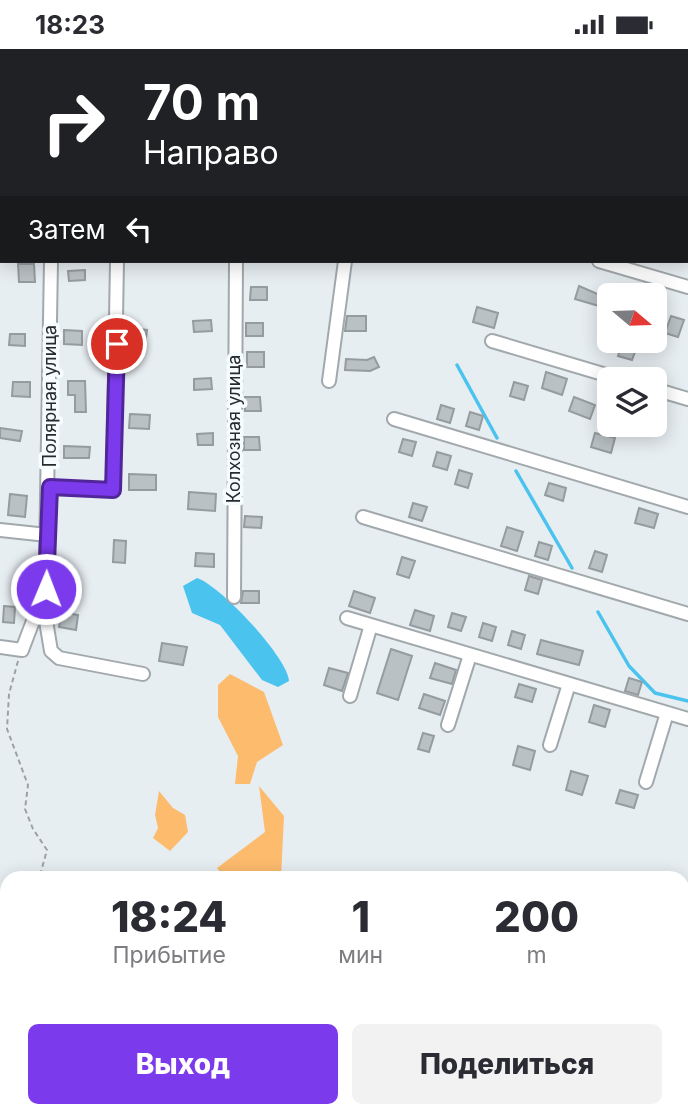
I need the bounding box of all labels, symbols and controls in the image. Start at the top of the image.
text: 18:23 [35,9,105,40]
text: 70 m [143,73,260,132]
icon: right [28,77,119,168]
text: Направо [143,133,279,172]
icon: left [120,210,158,248]
text: Затем [28,214,106,245]
north arrow [597,283,667,353]
map controls [597,283,667,437]
pin [87,314,147,374]
street label: Полярная улица [39,325,60,467]
icon: arrive [98,325,136,363]
street label: Колхозная улица [223,355,244,503]
button: layers [597,367,667,437]
position arrow [9,552,83,626]
text: 18:24 [111,891,227,942]
text: 1 [351,891,370,942]
text: 200 [494,891,579,942]
text: Прибытие [112,941,226,969]
text: мин [338,941,383,969]
text: m [526,941,547,969]
button: Выход [28,1024,338,1104]
button: Поделиться [352,1024,662,1104]

